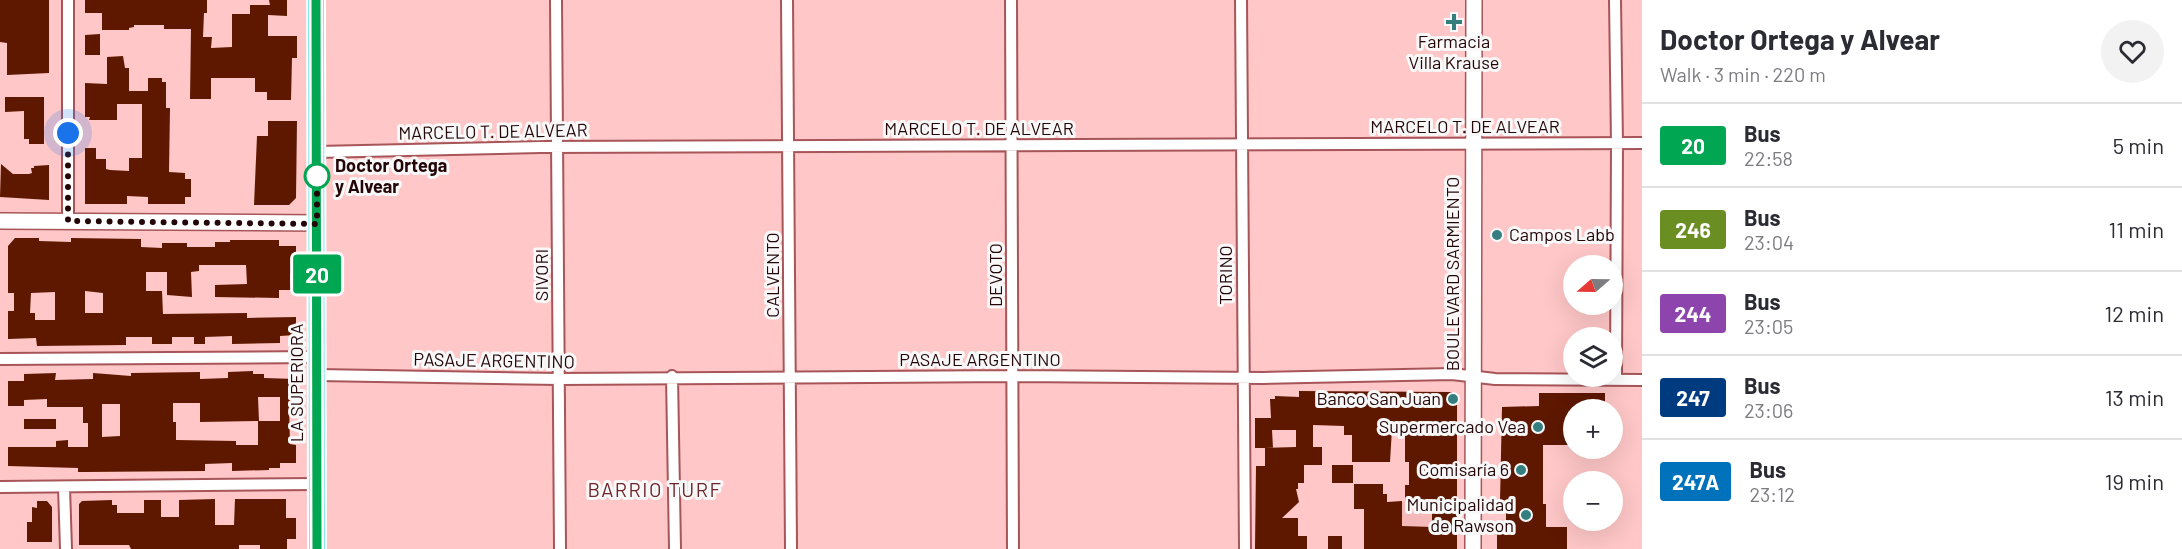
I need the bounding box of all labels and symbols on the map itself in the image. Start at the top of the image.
marker: Farmacia Villa Krause [1447,15,1461,29]
place label: Farmacia Villa Krause [1409,30,1499,73]
street label: MARCELO T. DE ALVEAR [1370,115,1560,137]
street label: MARCELO T. DE ALVEAR [884,117,1074,139]
your location [53,118,83,148]
street label: MARCELO T. DE ALVEAR [398,118,588,144]
place label: Doctor Ortega y Alvear [335,154,447,197]
marker: Doctor Ortega y Alvear [304,163,330,189]
street label: BOULEVARD SARMIENTO [1441,177,1463,371]
place label: Campos Labb [1509,223,1615,245]
marker: Campos Labb [1490,228,1504,242]
street label: CALVENTO [761,232,783,318]
street label: DEVOTO [984,243,1006,307]
street label: TORINO [1214,245,1236,305]
street label: SIVORI [530,249,552,301]
line badge: 20 [290,254,344,294]
north arrow [1563,255,1623,315]
street label: LA SUPERIORA [285,324,307,442]
street label: PASAJE ARGENTINO [413,348,575,372]
street label: PASAJE ARGENTINO [899,348,1061,370]
place label: Banco San Juan [1316,387,1441,409]
marker: Banco San Juan [1446,392,1460,406]
place label: Supermercado Vea [1379,415,1526,437]
marker: Supermercado Vea [1531,420,1545,434]
place label: Comisaría 6 [1419,458,1509,480]
marker: Comisaría 6 [1514,463,1528,477]
district label: BARRIO TURF [588,477,722,501]
place label: Municipalidad de Rawson [1407,493,1514,536]
marker: Municipalidad de Rawson [1519,508,1533,522]

